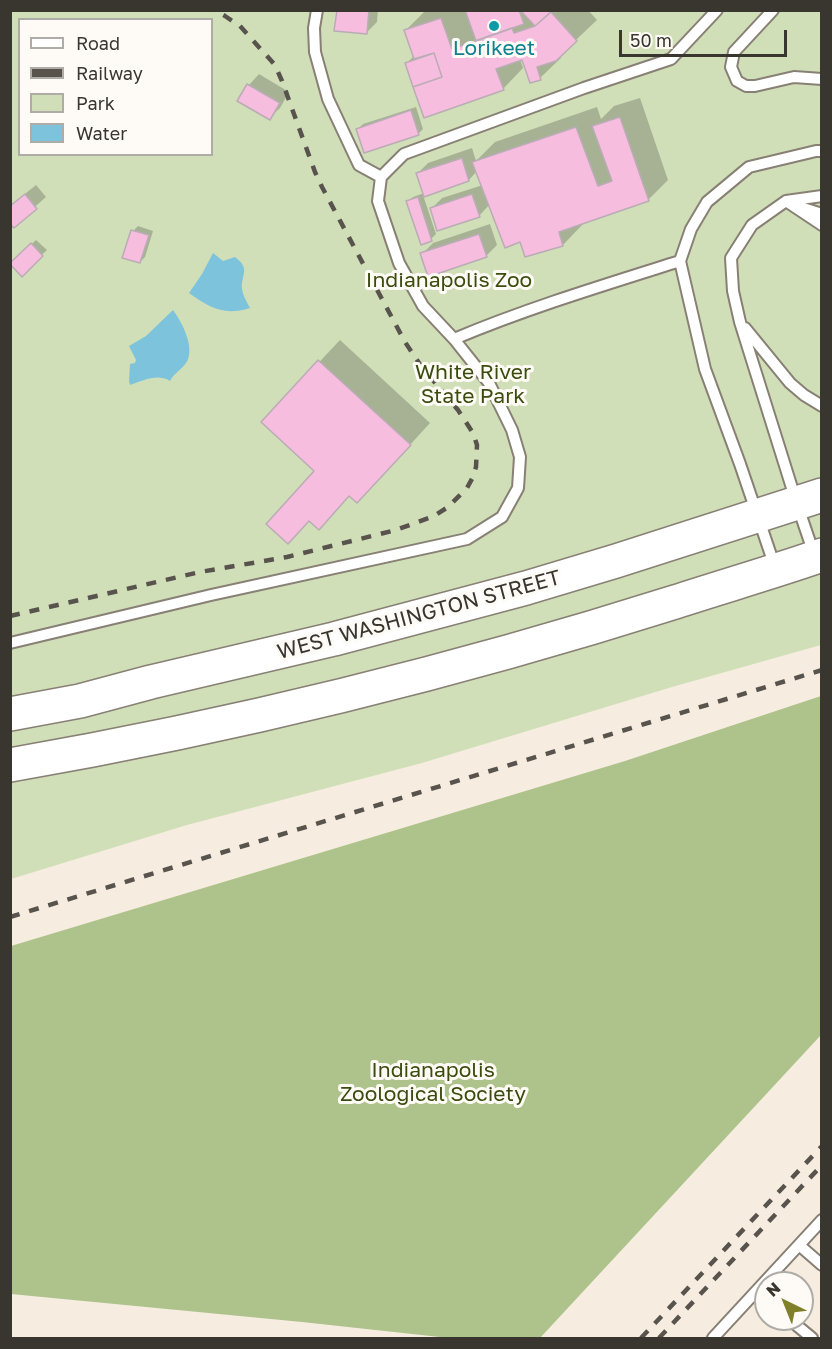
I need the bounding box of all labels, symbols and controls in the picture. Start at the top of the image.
legend [18,18,213,156]
scale bar [622,18,790,56]
marker: Lorikeet [487,19,501,33]
text: 50 m [630,29,672,51]
text: Road [76,32,120,54]
place label: Lorikeet [453,35,535,61]
text: Railway [76,62,143,84]
text: Park [76,92,115,114]
text: Water [76,122,127,144]
park label: Indianapolis Zoo [366,267,532,293]
park label: White River State Park [415,359,531,409]
street label: WEST WASHINGTON STREET [275,565,563,665]
park label: Indianapolis Zoological Society [340,1057,526,1107]
north arrow [754,1271,814,1331]
text: N [762,1278,784,1301]

